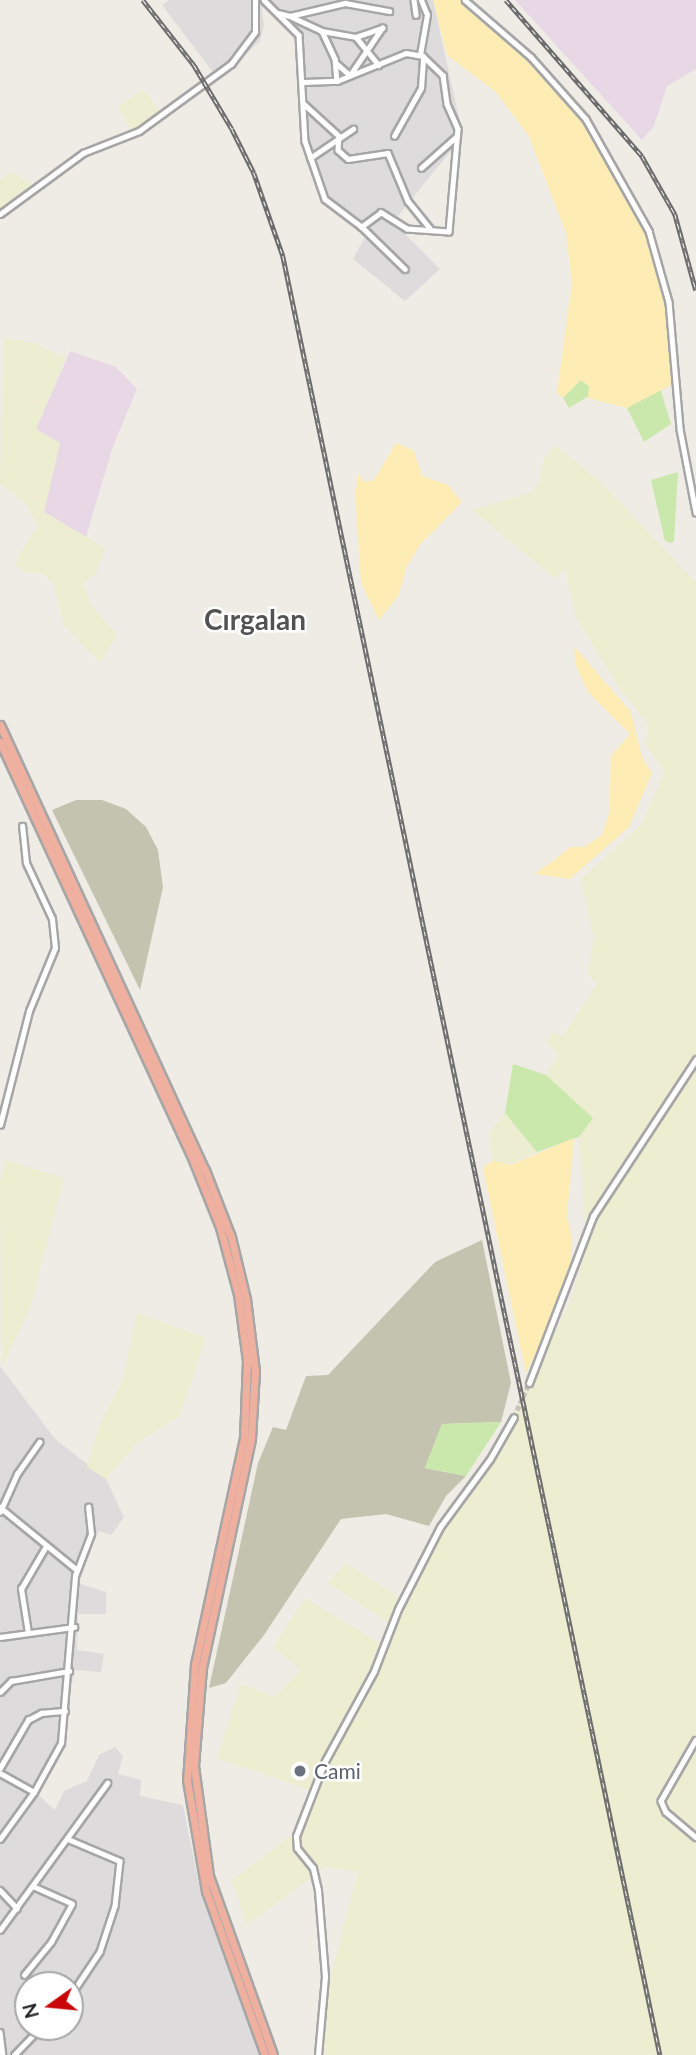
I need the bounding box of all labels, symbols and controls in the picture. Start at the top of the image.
district label: Cırgalan [204,602,306,636]
place label: Cami [314,1758,361,1784]
marker: Cami [292,1763,308,1779]
north arrow [14,1971,84,2041]
text: N [17,2001,43,2021]

